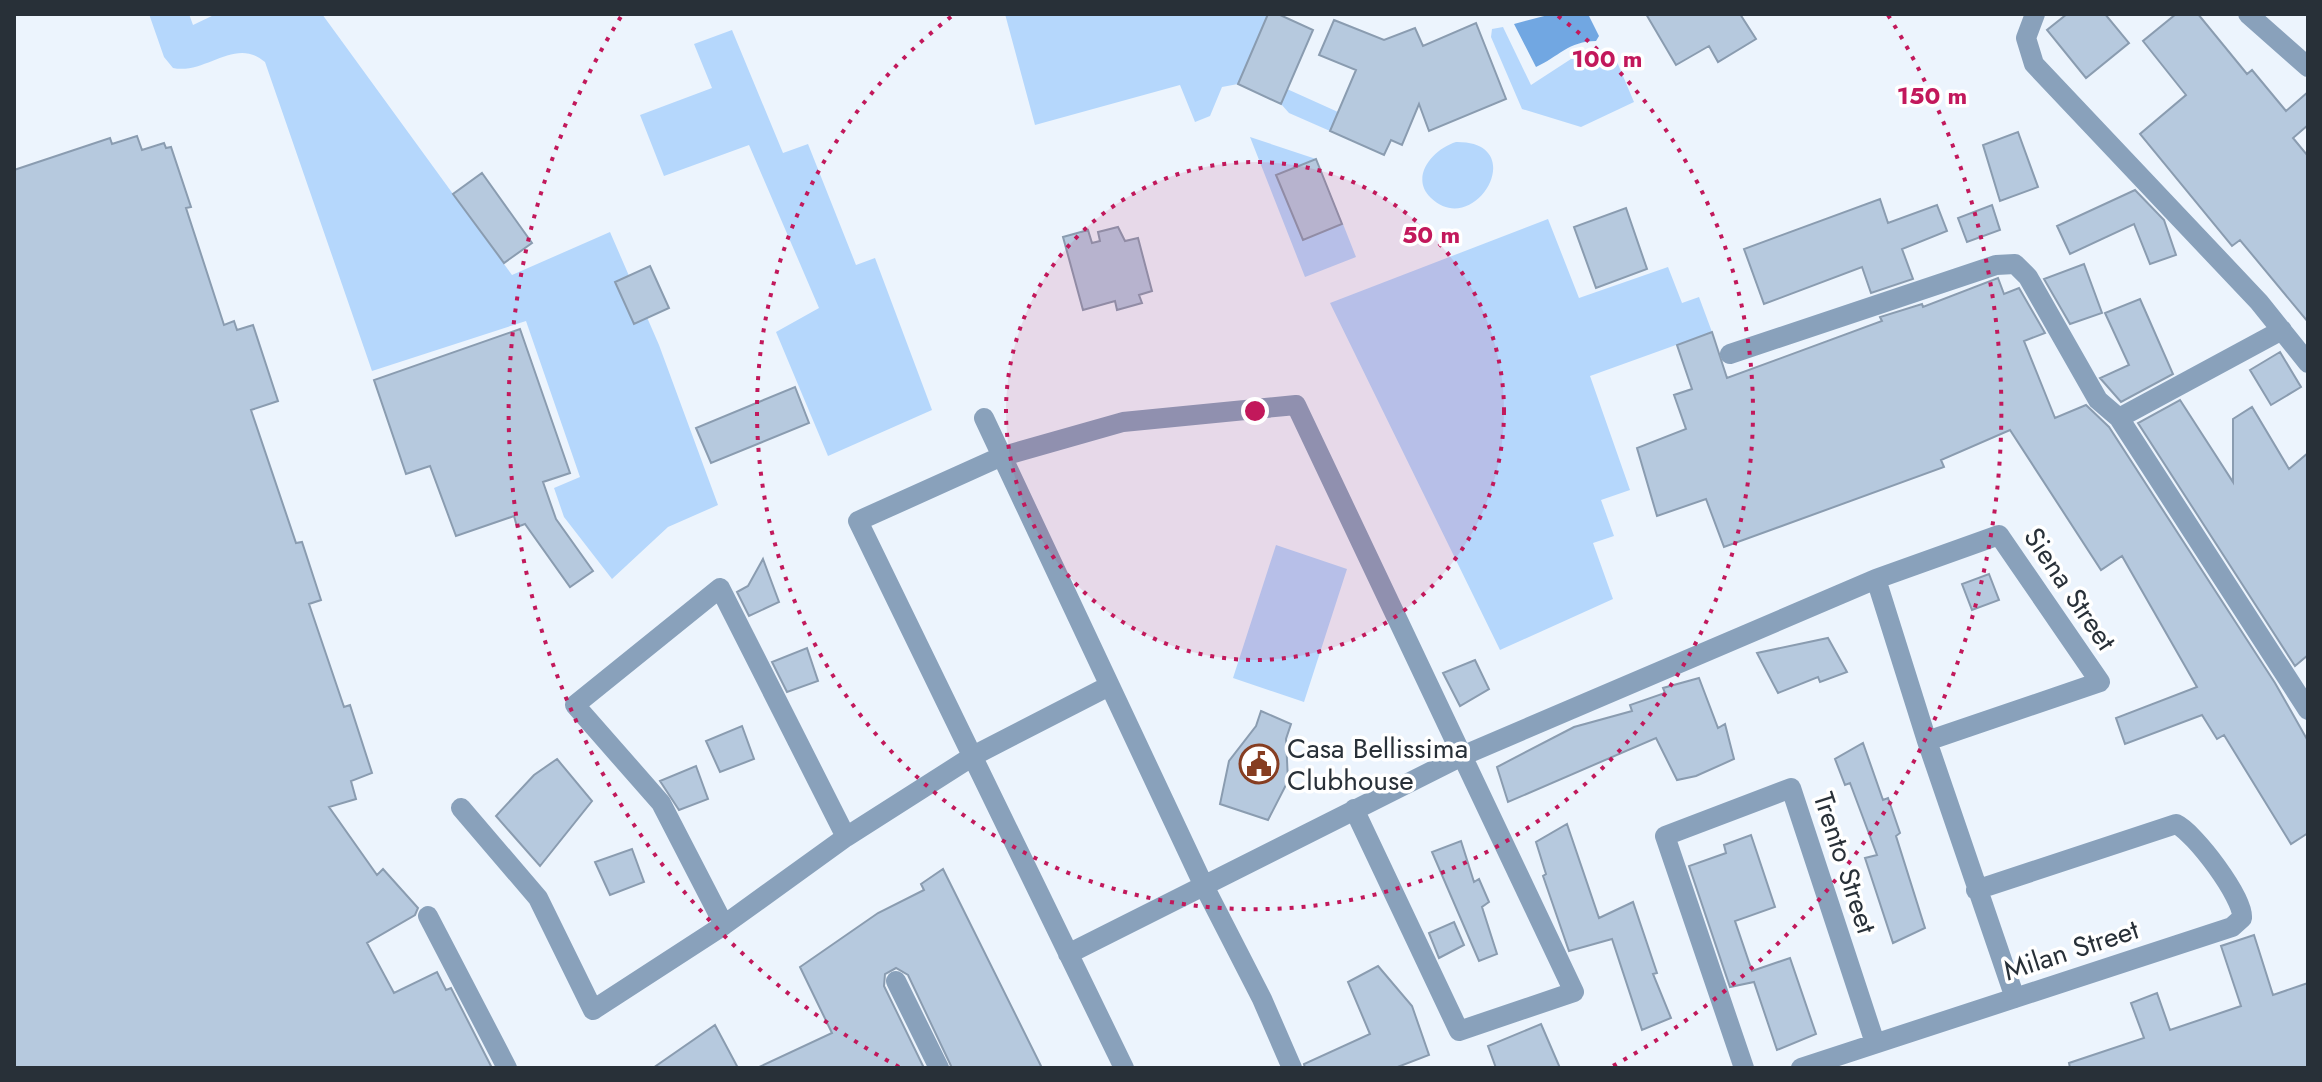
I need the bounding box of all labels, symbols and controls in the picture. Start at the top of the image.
text: 100 m [1572,41,1642,76]
text: 150 m [1897,78,1967,113]
text: 50 m [1402,217,1460,252]
centre of rings [1241,397,1269,425]
street label: Siena Street [2014,519,2126,659]
place label: Casa Bellissima Clubhouse [1287,728,1468,801]
public building icon: Casa Bellissima Clubhouse [1238,743,1280,785]
street label: Trento Street [1803,787,1887,939]
street label: Milan Street [1998,909,2144,991]

